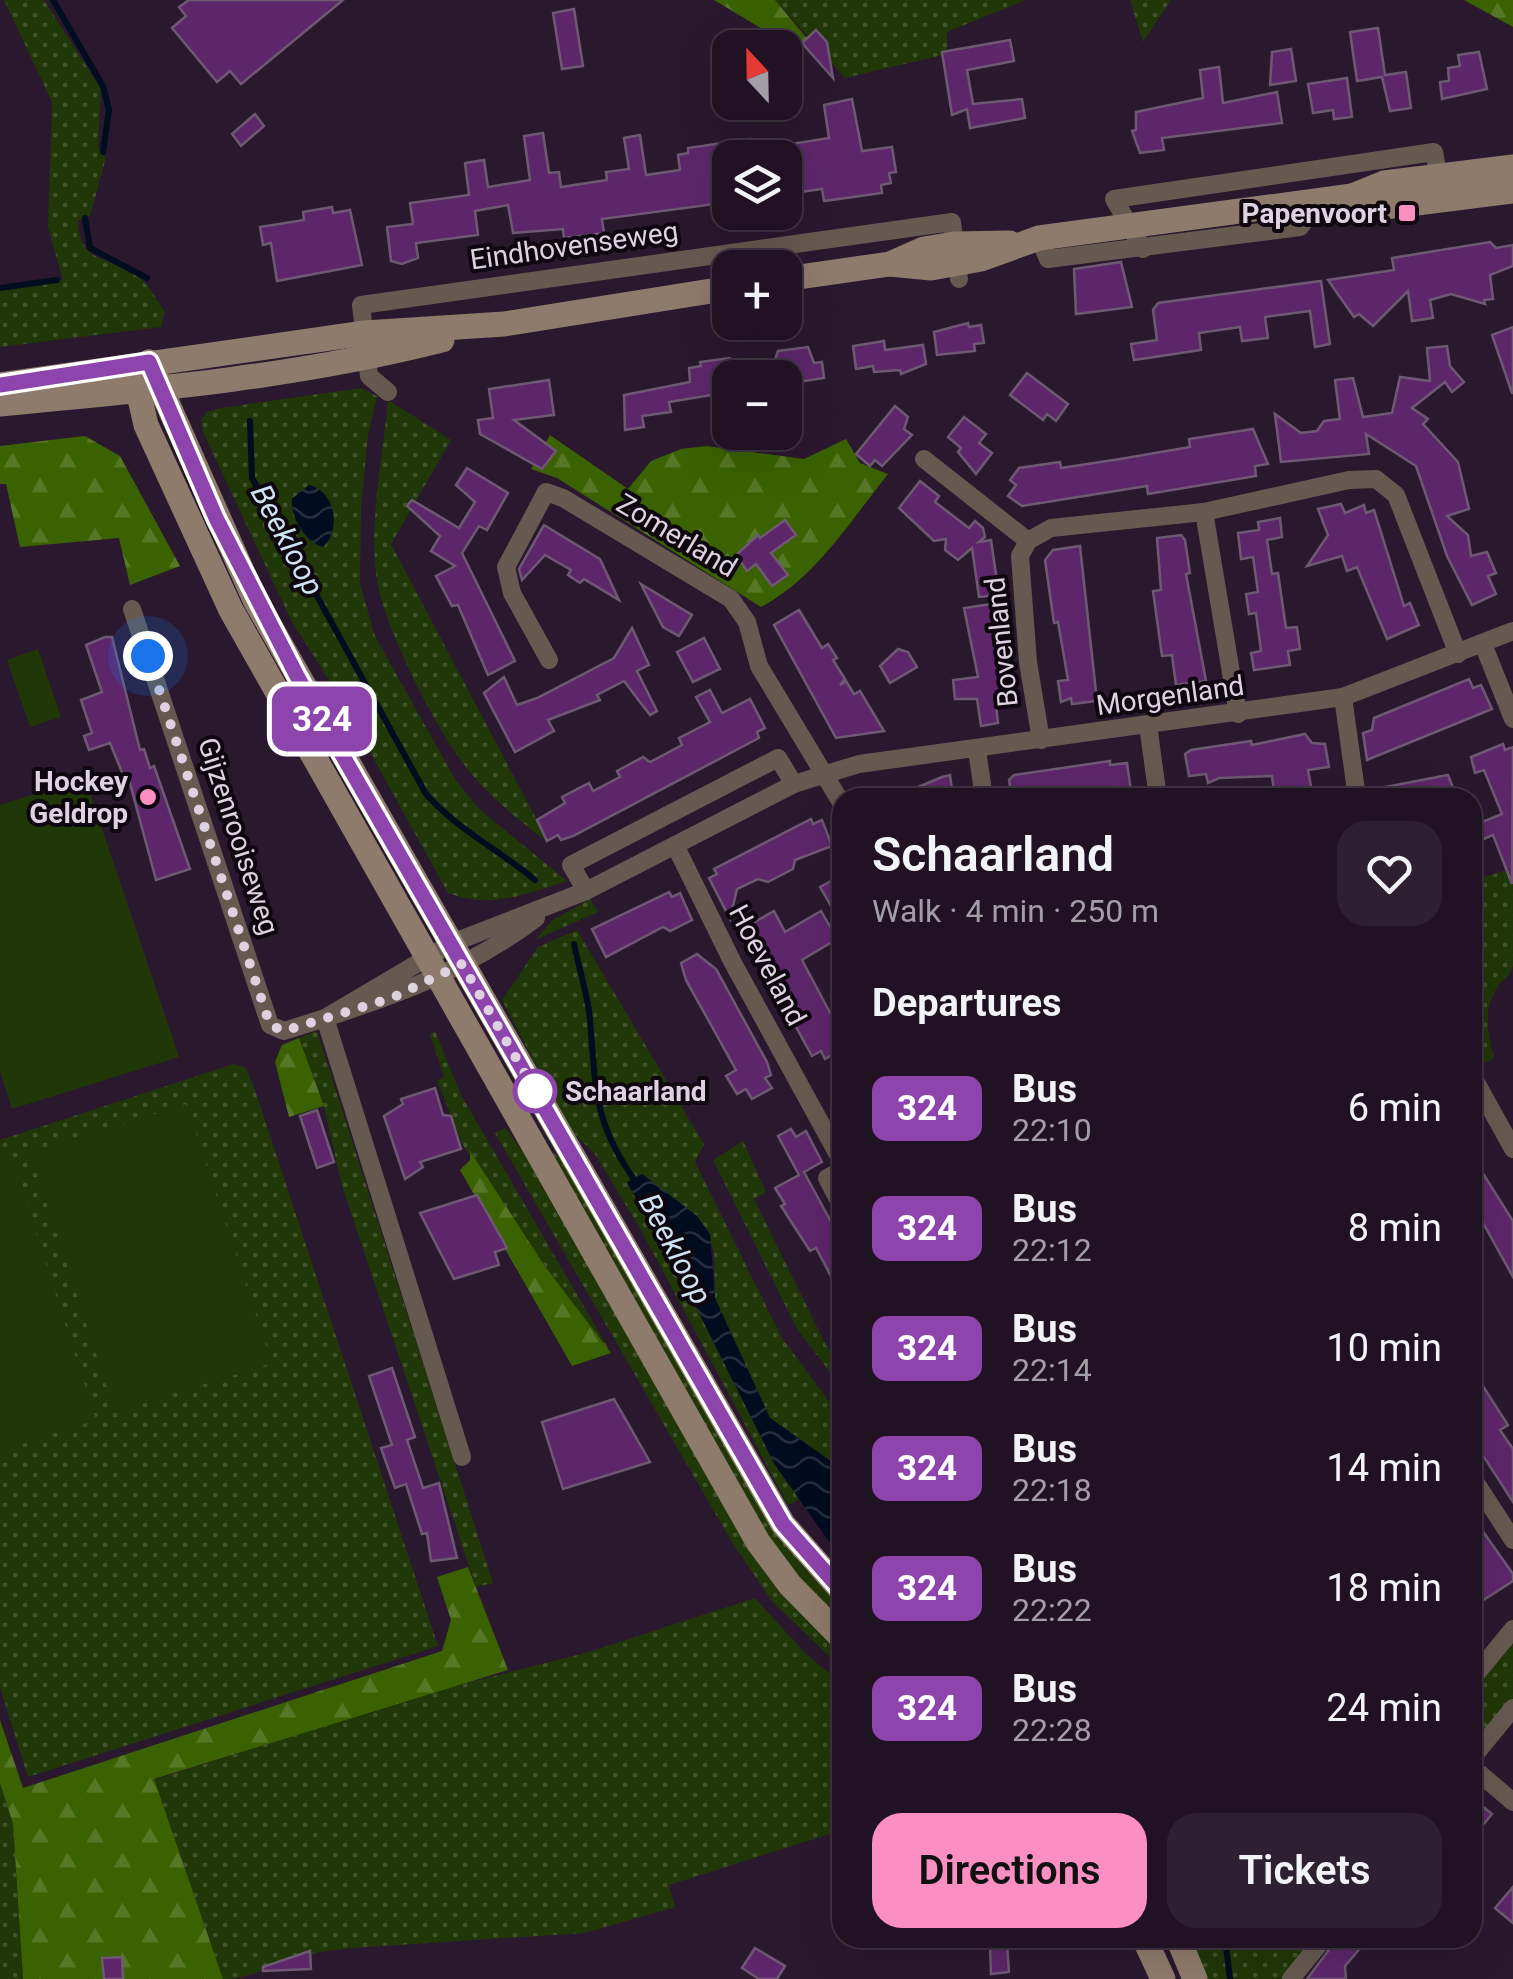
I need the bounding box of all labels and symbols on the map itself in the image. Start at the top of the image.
north arrow [712,30,802,120]
place label: Papenvoort [1242,197,1387,230]
marker: Papenvoort [1396,202,1418,224]
street label: Eindhovenseweg [468,215,680,276]
water label: Beekloop [244,478,331,601]
street label: Zomerland [611,487,743,584]
street label: Bovenland [978,575,1025,708]
your location [123,631,173,681]
street label: Morgenland [1094,669,1246,722]
line badge: 324 [264,686,380,752]
street label: Gijzenrooiseweg [191,733,286,939]
place label: Hockey Geldrop [29,765,129,830]
marker: Hockey Geldrop [137,786,159,808]
street label: Hoeveland [722,899,813,1031]
marker: Schaarland [514,1070,556,1112]
place label: Schaarland [565,1075,707,1108]
water label: Beekloop [632,1187,719,1310]

